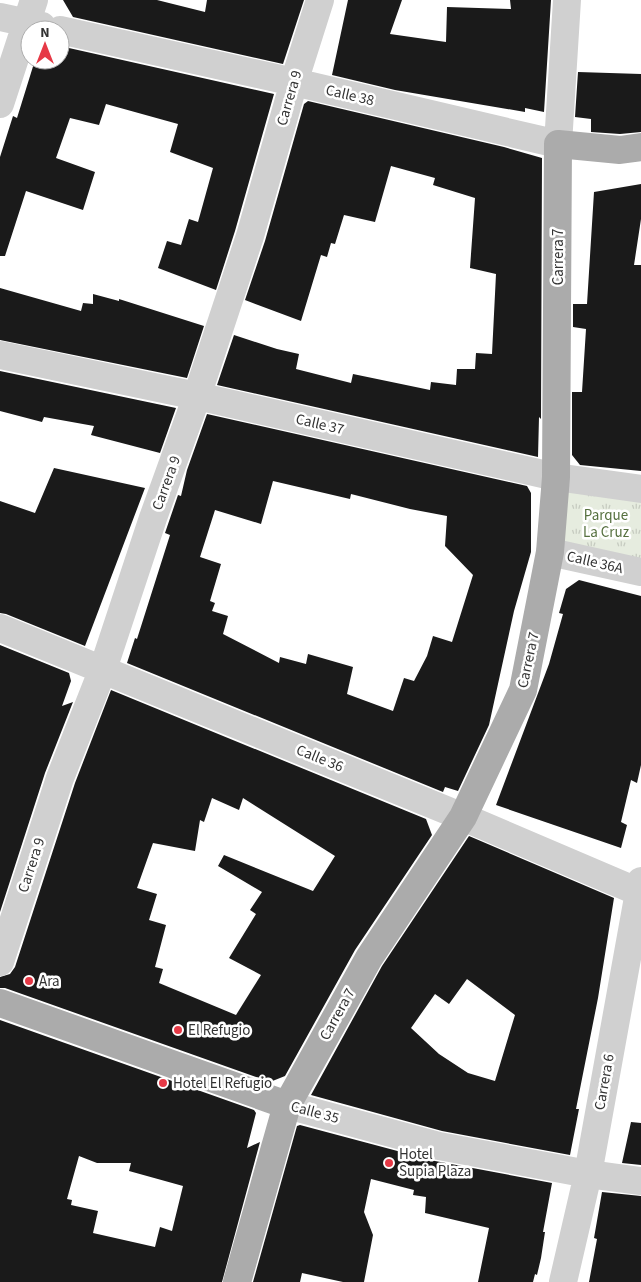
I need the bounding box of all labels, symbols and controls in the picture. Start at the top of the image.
north arrow [20,20,70,70]
text: N [40,23,50,43]
street label: Carrera 9 [272,68,307,128]
street label: Calle 38 [324,80,376,111]
street label: Carrera 7 [548,229,569,285]
street label: Calle 37 [294,409,346,440]
street label: Carrera 9 [147,453,186,513]
park label: Parque La Cruz [583,505,629,543]
street label: Calle 36A [565,546,626,579]
street label: Carrera 7 [512,630,545,690]
street label: Calle 36 [293,740,347,777]
street label: Carrera 9 [13,835,50,895]
place label: Ara [39,971,60,992]
marker: Ara [23,975,35,987]
street label: Carrera 7 [315,984,360,1044]
place label: El Refugio [188,1020,250,1041]
marker: El Refugio [172,1024,184,1036]
street label: Carrera 6 [589,1052,620,1112]
place label: Hotel El Refugio [173,1073,272,1094]
marker: Hotel El Refugio [157,1077,169,1089]
street label: Calle 35 [288,1096,341,1129]
place label: Hotel Supia Plaza [399,1144,471,1182]
marker: Hotel Supia Plaza [383,1157,395,1169]

